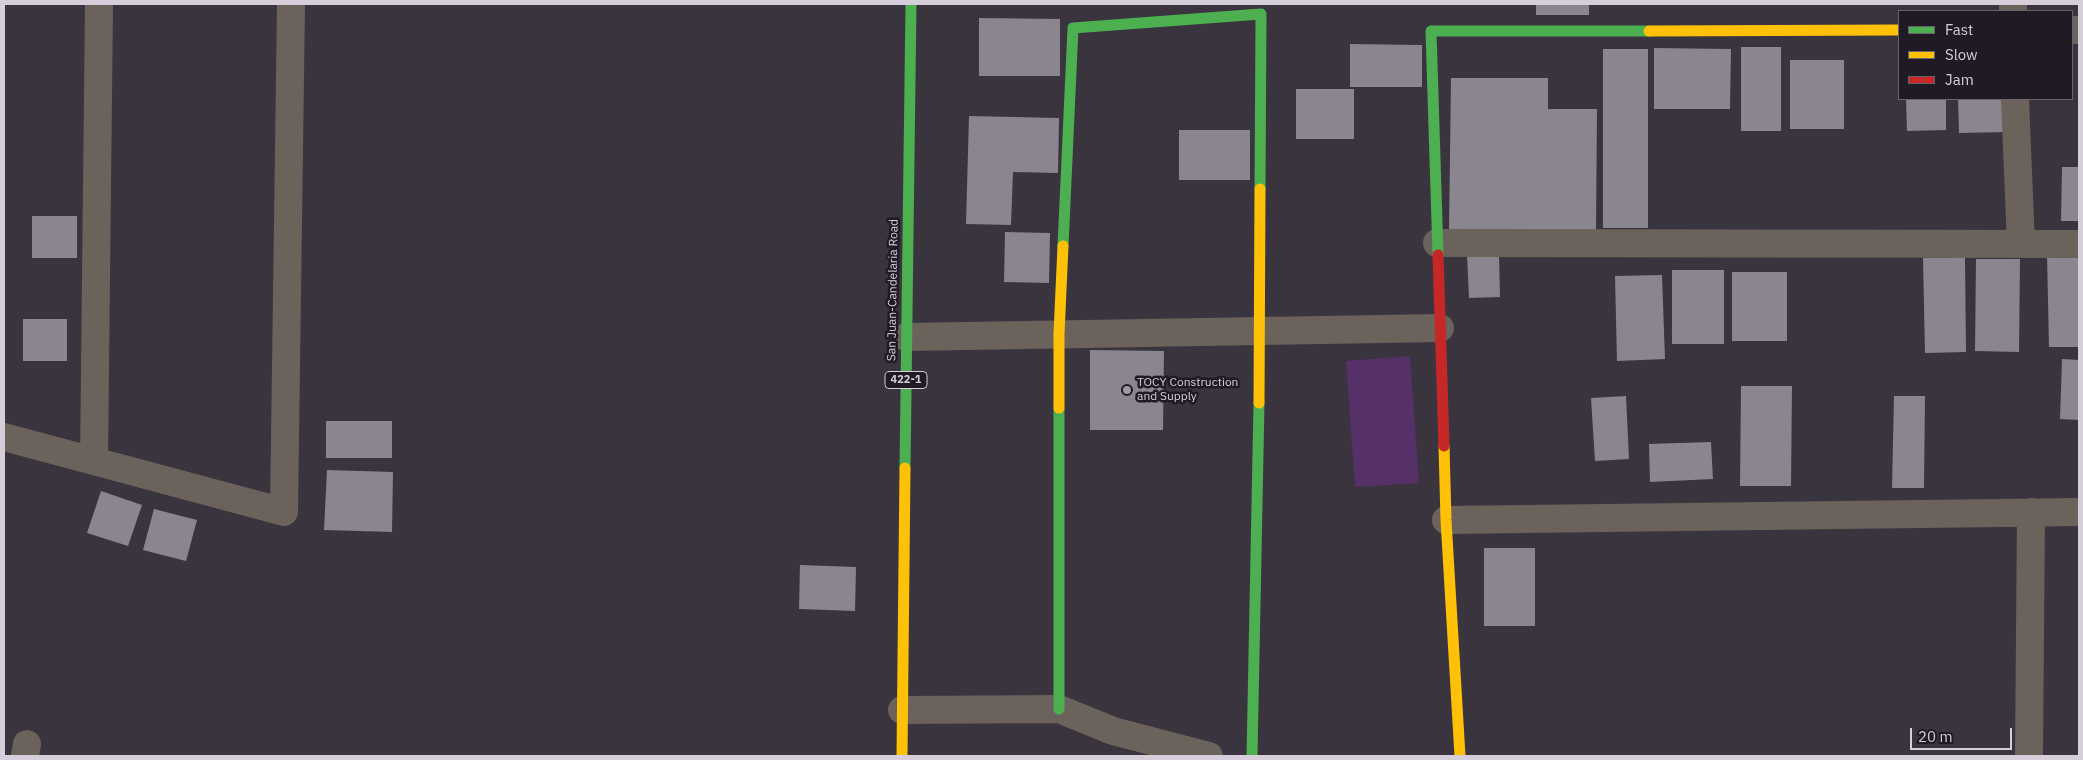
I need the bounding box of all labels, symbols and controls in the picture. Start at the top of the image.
legend [1898,10,2073,100]
text: Fast [1945,20,1973,39]
text: Slow [1945,45,1978,64]
text: Jam [1945,70,1974,89]
street label: San Juan-Candelaria Road [885,219,901,361]
road number: 422-1 [885,372,927,388]
place label: TOCY Construction and Supply [1137,376,1238,404]
marker: TOCY Construction and Supply [1121,384,1133,396]
scale bar [1913,718,2016,750]
text: 20 m [1918,727,1953,746]

